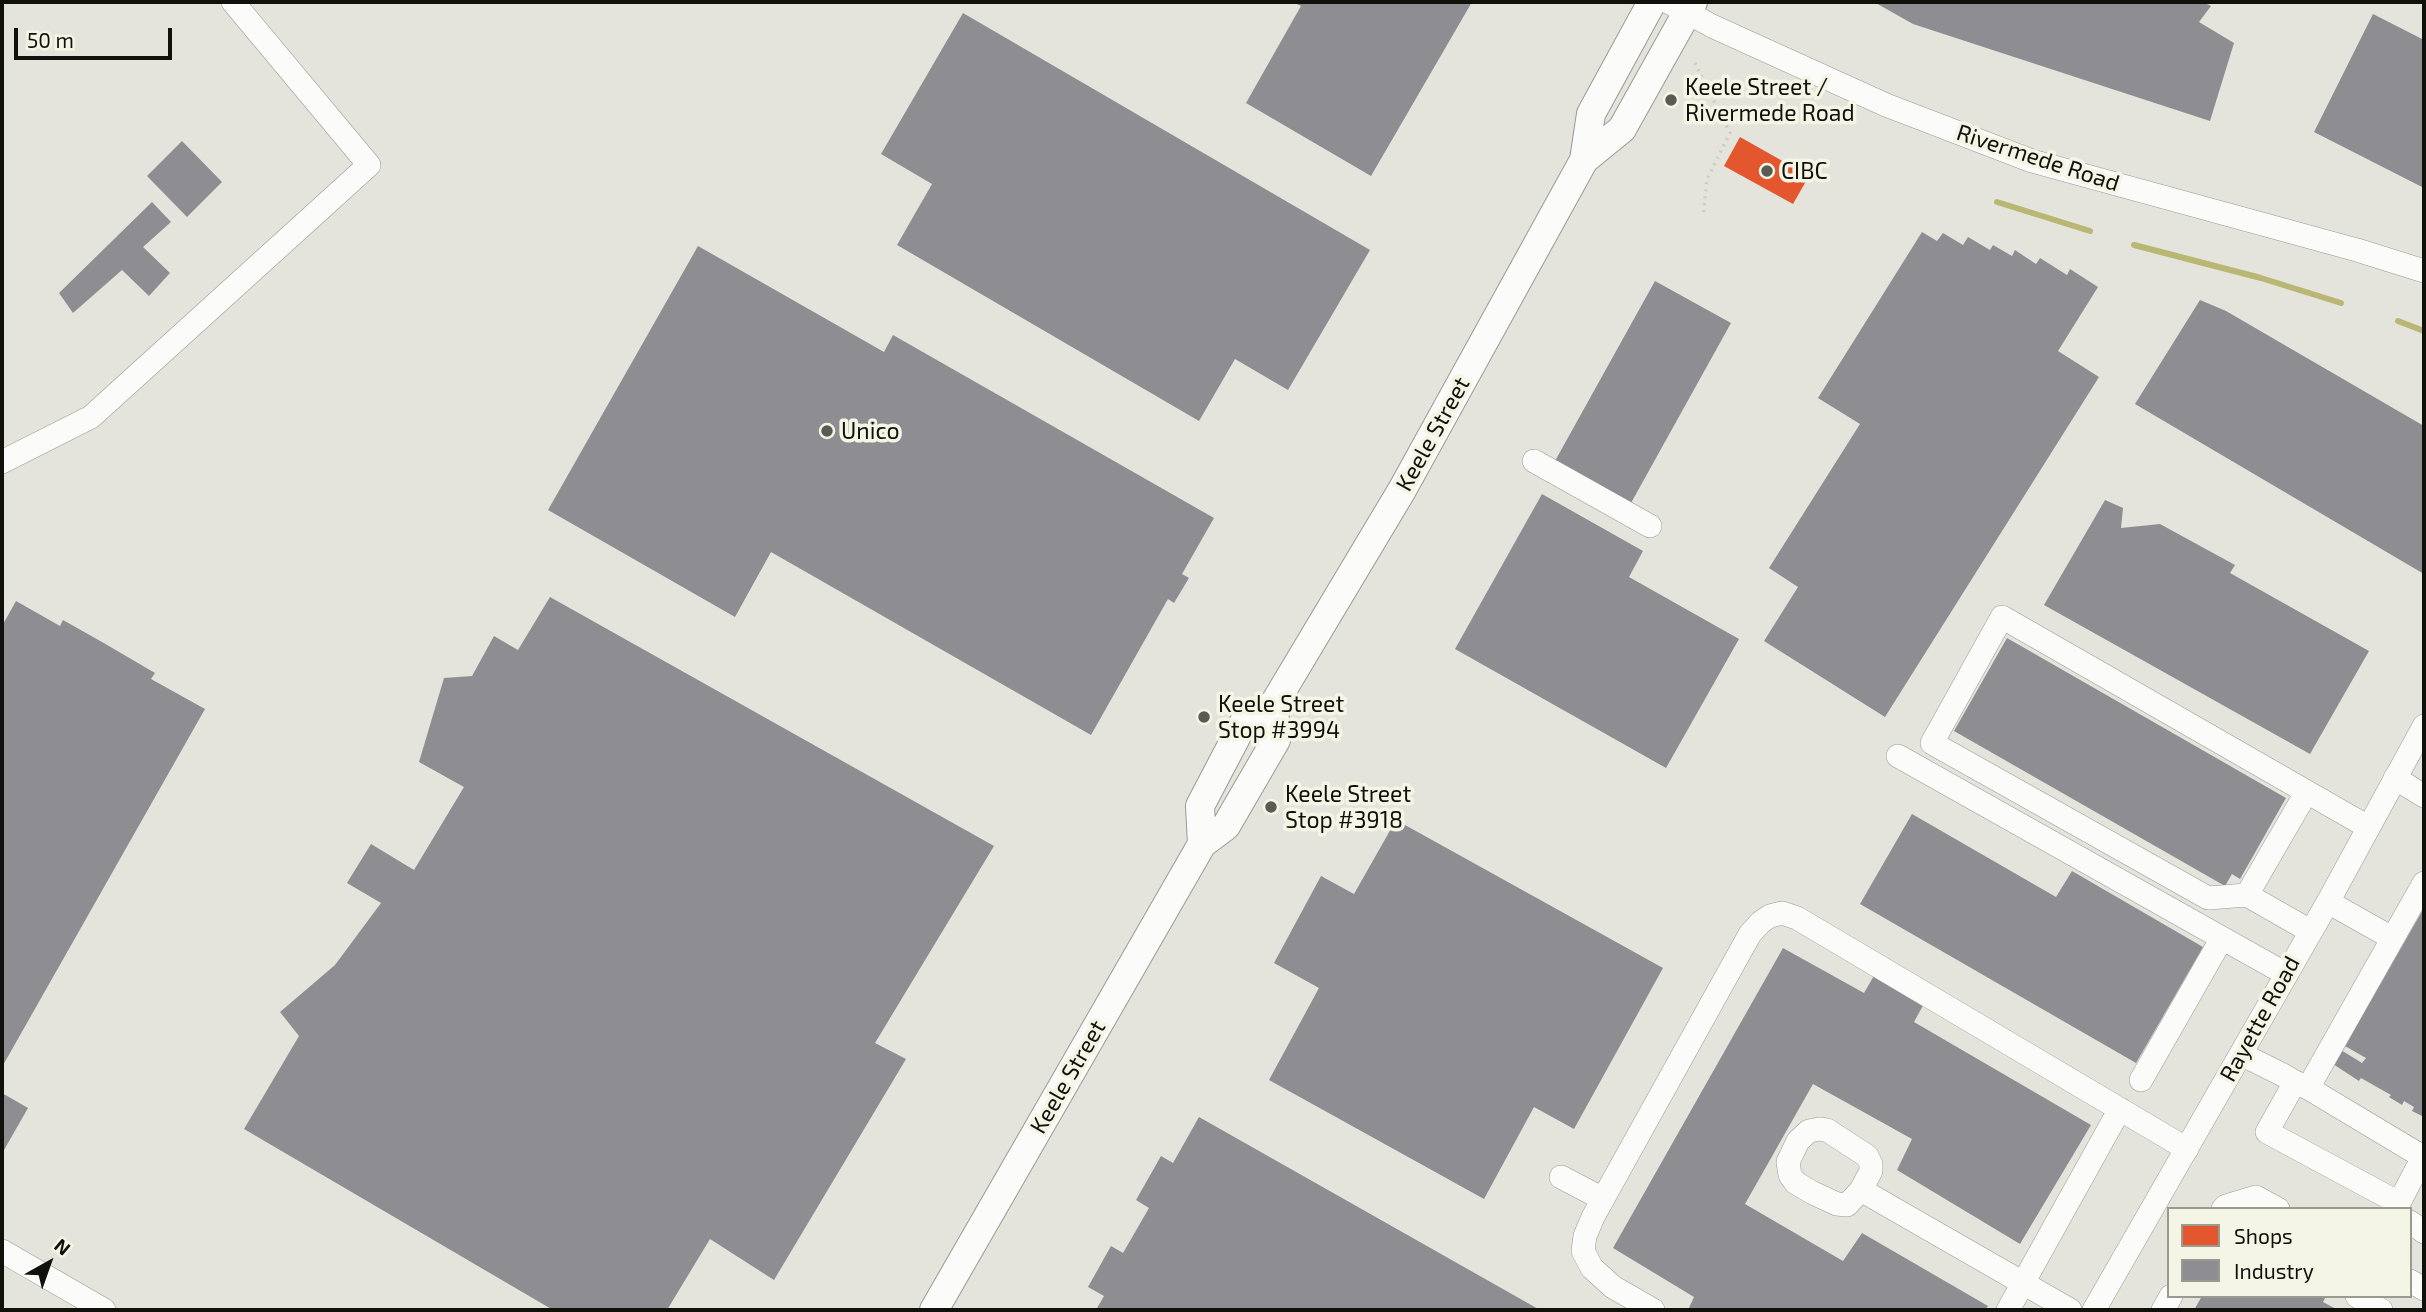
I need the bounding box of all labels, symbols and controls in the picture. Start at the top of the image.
scale bar [18,14,175,58]
text: 50 m [27,27,74,52]
place label: Keele Street / Rivermede Road [1685,73,1855,127]
marker: Keele Street / Rivermede Road [1663,92,1679,108]
street label: Rivermede Road [1953,119,2123,197]
place label: CIBC [1781,157,1828,185]
marker: CIBC [1759,163,1775,179]
street label: Keele Street [1390,372,1476,496]
place label: Unico [841,417,900,445]
marker: Unico [819,423,835,439]
place label: Keele Street Stop #3994 [1218,690,1344,744]
marker: Keele Street Stop #3994 [1196,709,1212,725]
place label: Keele Street Stop #3918 [1285,780,1411,834]
marker: Keele Street Stop #3918 [1263,799,1279,815]
street label: Rayette Road [2214,951,2306,1087]
street label: Keele Street [1024,1015,1112,1139]
legend [2167,1207,2412,1298]
text: Shops [2234,1223,2293,1248]
north arrow [14,1228,84,1298]
text: N [50,1233,75,1260]
text: Industry [2234,1258,2314,1283]

